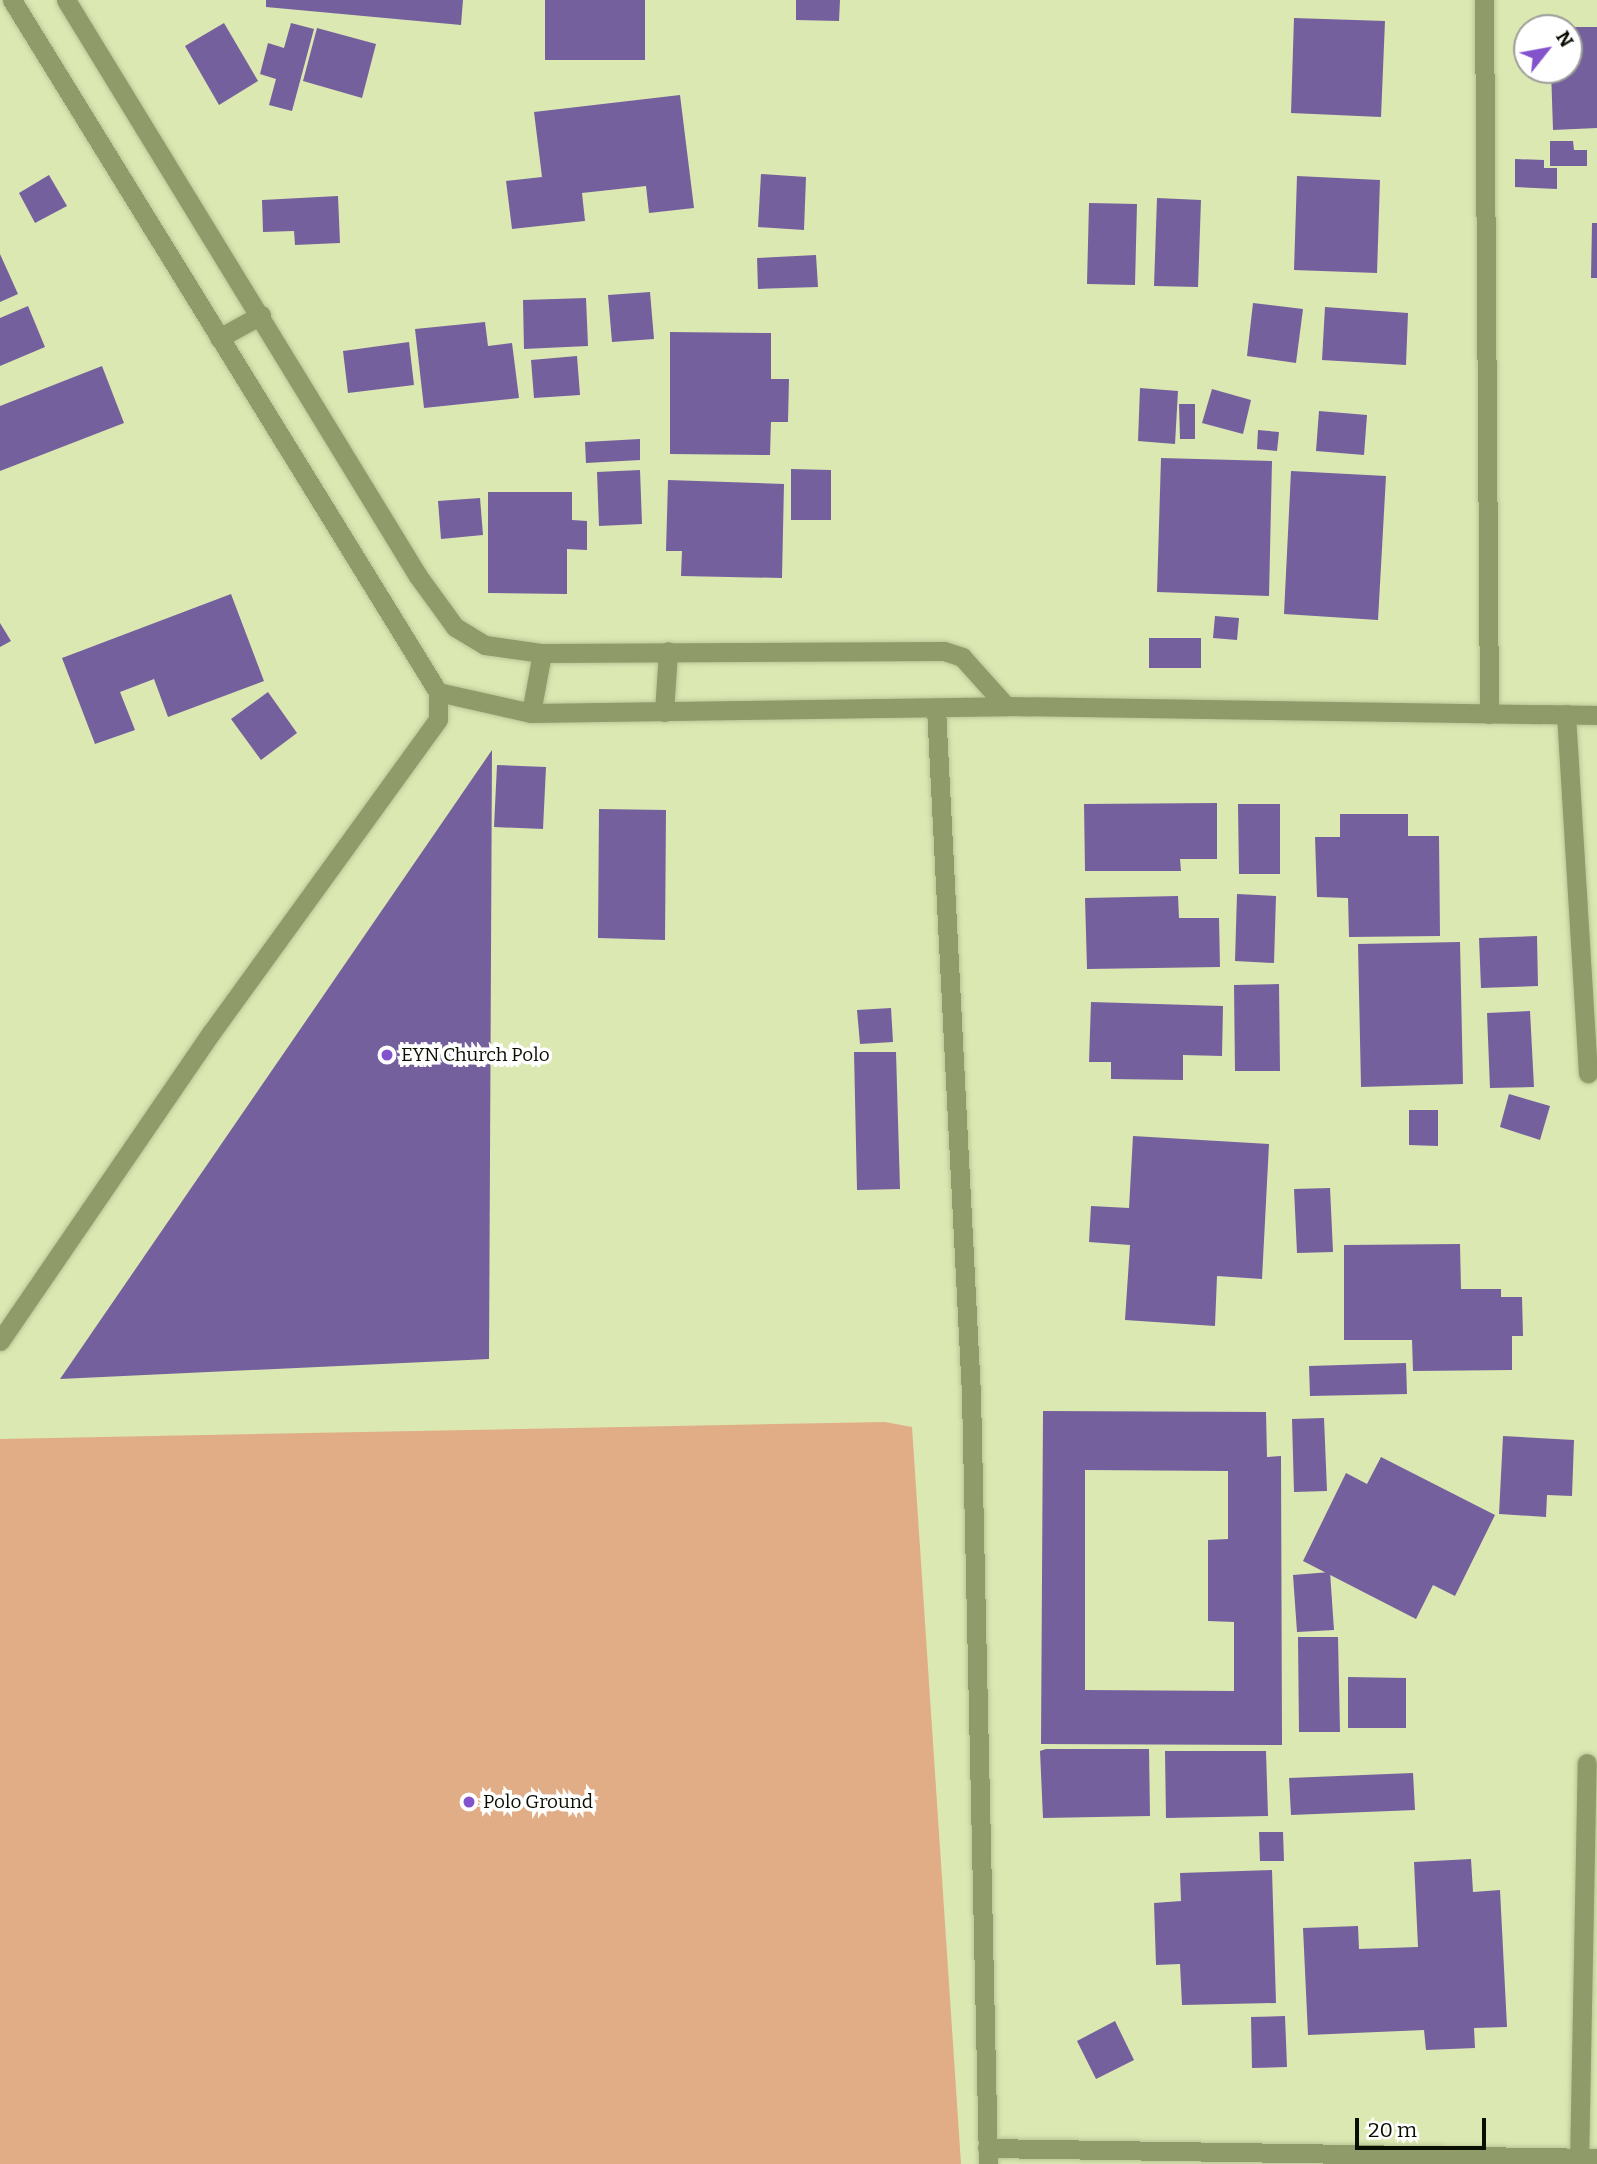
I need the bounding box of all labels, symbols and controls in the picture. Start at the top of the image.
north arrow [1513,14,1583,84]
text: N [1551,27,1578,51]
place label: EYN Church Polo [401,1044,550,1066]
marker: EYN Church Polo [379,1047,395,1063]
place label: Polo Ground [483,1791,593,1813]
marker: Polo Ground [461,1794,477,1810]
scale bar [1359,2104,1490,2148]
text: 20 m [1368,2117,1417,2143]

